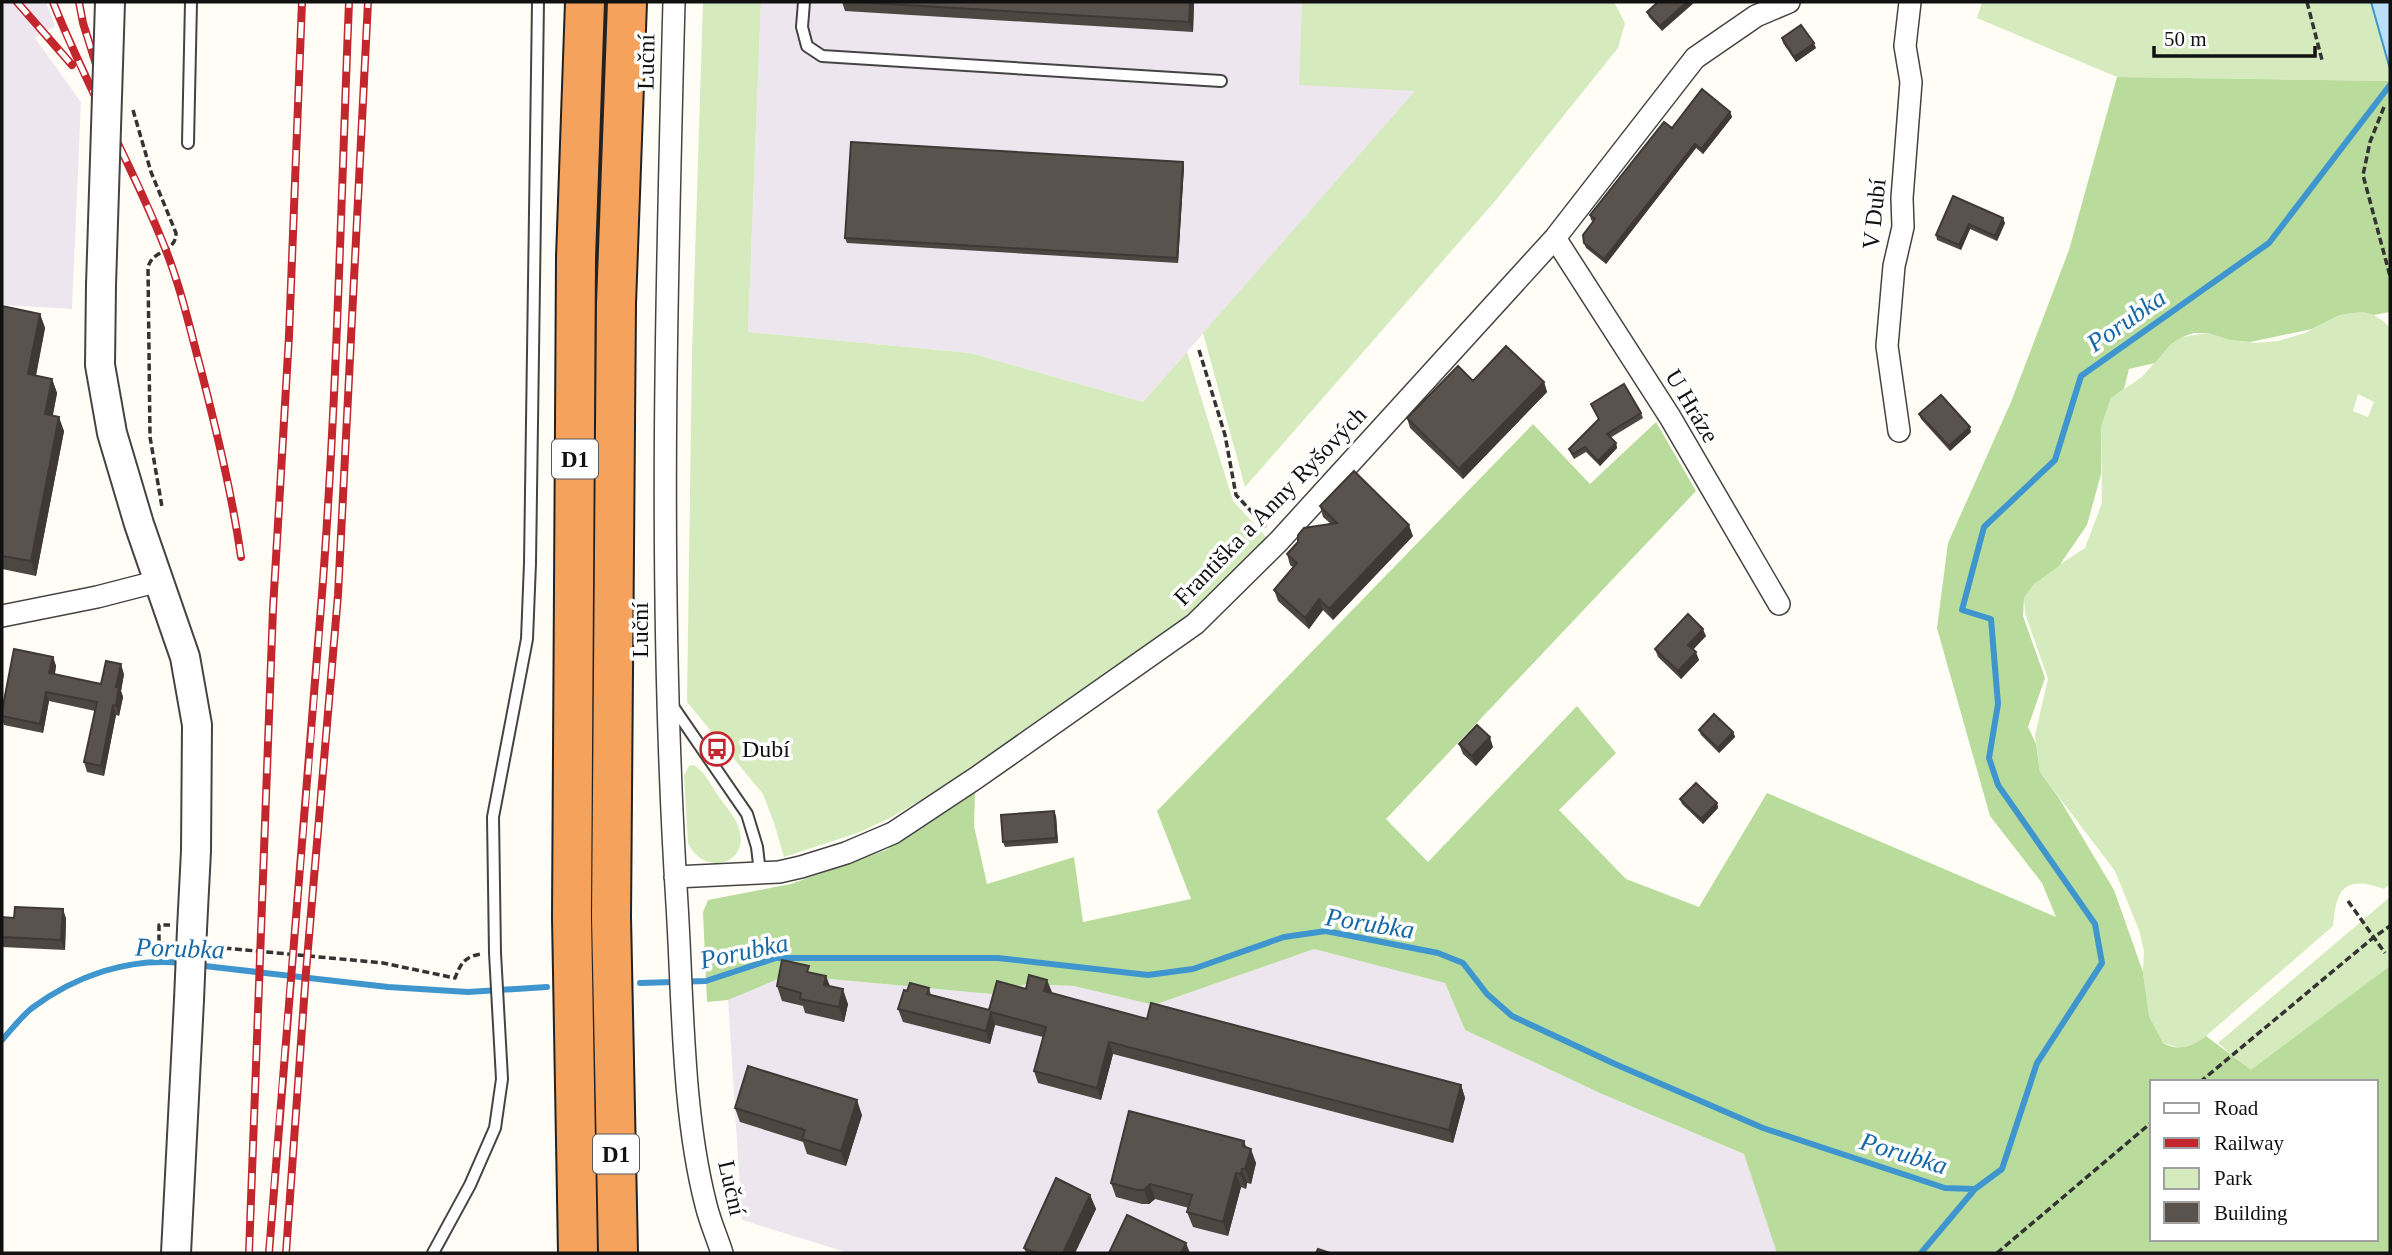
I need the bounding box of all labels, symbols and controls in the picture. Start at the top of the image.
scale bar [2154,14,2315,58]
text: 50 m [2164,27,2207,51]
street label: Luční [633,33,659,90]
street label: V Dubí [1857,177,1891,251]
water label: Porubka [2080,283,2171,359]
street label: U Hráze [1660,365,1724,447]
street label: Františka a Anny Ryšových [1169,402,1371,610]
road number: D1 [552,440,598,478]
street label: Luční [627,602,653,658]
bus stop icon: Dubí [698,730,736,768]
place label: Dubí [742,736,790,762]
water label: Porubka [1322,902,1416,945]
water label: Porubka [696,928,791,975]
water label: Porubka [134,932,225,965]
legend [2150,1080,2378,1241]
text: Road [2214,1096,2259,1120]
water label: Porubka [1856,1126,1951,1180]
text: Railway [2214,1131,2284,1155]
road number: D1 [593,1134,639,1174]
street label: Luční [713,1158,751,1219]
text: Park [2214,1166,2253,1190]
text: Building [2214,1201,2288,1225]

